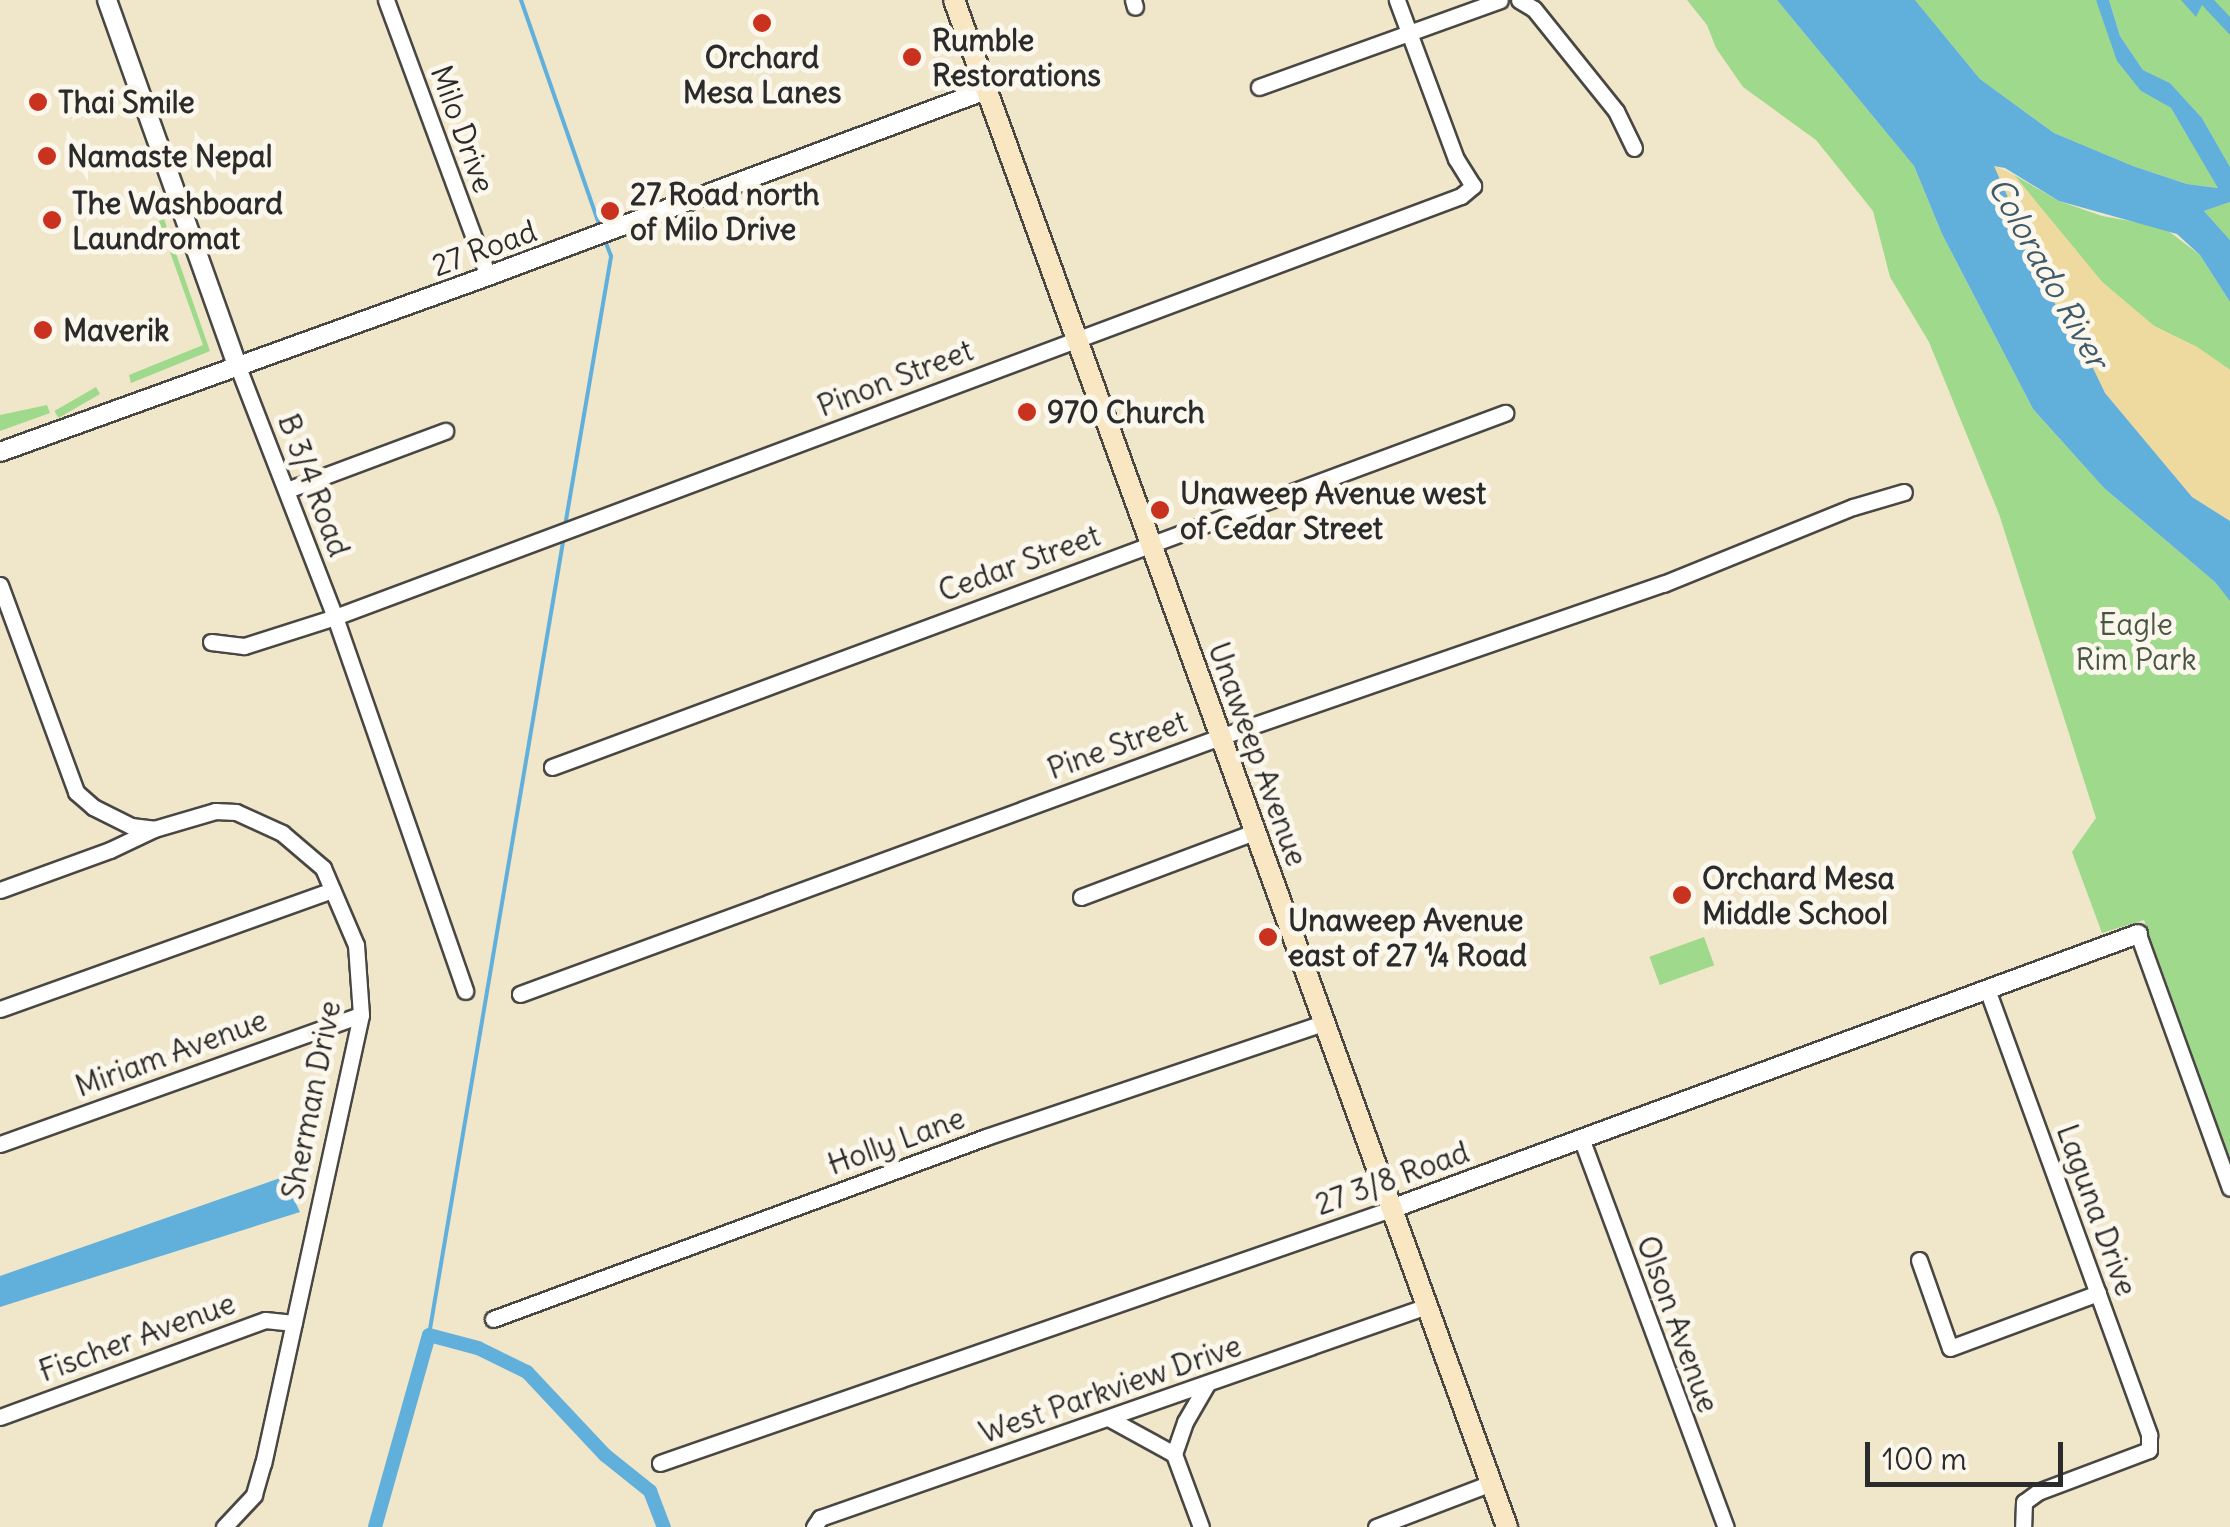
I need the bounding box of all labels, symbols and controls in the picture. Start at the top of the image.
marker: Orchard Mesa Lanes [751,12,773,34]
place label: Rumble Restorations [932,22,1101,92]
place label: Orchard Mesa Lanes [683,39,841,110]
marker: Rumble Restorations [901,46,923,68]
street label: Milo Drive [423,61,503,197]
place label: Thai Smile [58,84,195,120]
marker: Thai Smile [27,91,49,113]
place label: Namaste Nepal [67,138,272,174]
marker: Namaste Nepal [36,145,58,167]
water label: Colorado River [1980,171,2116,375]
place label: 27 Road north of Milo Drive [630,176,820,246]
place label: The Washboard Laundromat [72,185,283,256]
marker: 27 Road north of Milo Drive [599,200,621,222]
marker: The Washboard Laundromat [41,209,63,231]
street label: 27 Road [427,213,541,283]
place label: Maverik [63,312,169,348]
marker: Maverik [32,319,54,341]
street label: Pinon Street [812,332,978,424]
place label: 970 Church [1047,394,1205,430]
marker: 970 Church [1016,401,1038,423]
street label: B 3/4 Road [270,409,358,561]
place label: Unaweep Avenue west of Cedar Street [1180,475,1486,546]
marker: Unaweep Avenue west of Cedar Street [1149,499,1171,521]
street label: Cedar Street [933,517,1105,609]
park label: Eagle Rim Park [2075,606,2197,676]
street label: Unaweep Avenue [1201,637,1315,871]
street label: Pine Street [1042,703,1192,787]
place label: Orchard Mesa Middle School [1702,860,1895,930]
marker: Orchard Mesa Middle School [1671,884,1693,906]
place label: Unaweep Avenue east of 27 ¼ Road [1288,902,1527,972]
marker: Unaweep Avenue east of 27 ¼ Road [1257,926,1279,948]
street label: Sherman Drive [274,998,348,1202]
street label: Miriam Avenue [70,1002,272,1104]
street label: Holly Lane [823,1100,969,1182]
street label: Laguna Drive [2049,1119,2145,1301]
street label: 27 3/8 Road [1310,1134,1474,1222]
street label: Olson Avenue [1629,1231,1727,1417]
street label: Fischer Avenue [34,1285,240,1389]
street label: West Parkview Drive [974,1327,1246,1451]
scale bar [1870,1422,2068,1484]
text: 100 m [1882,1440,1967,1478]

